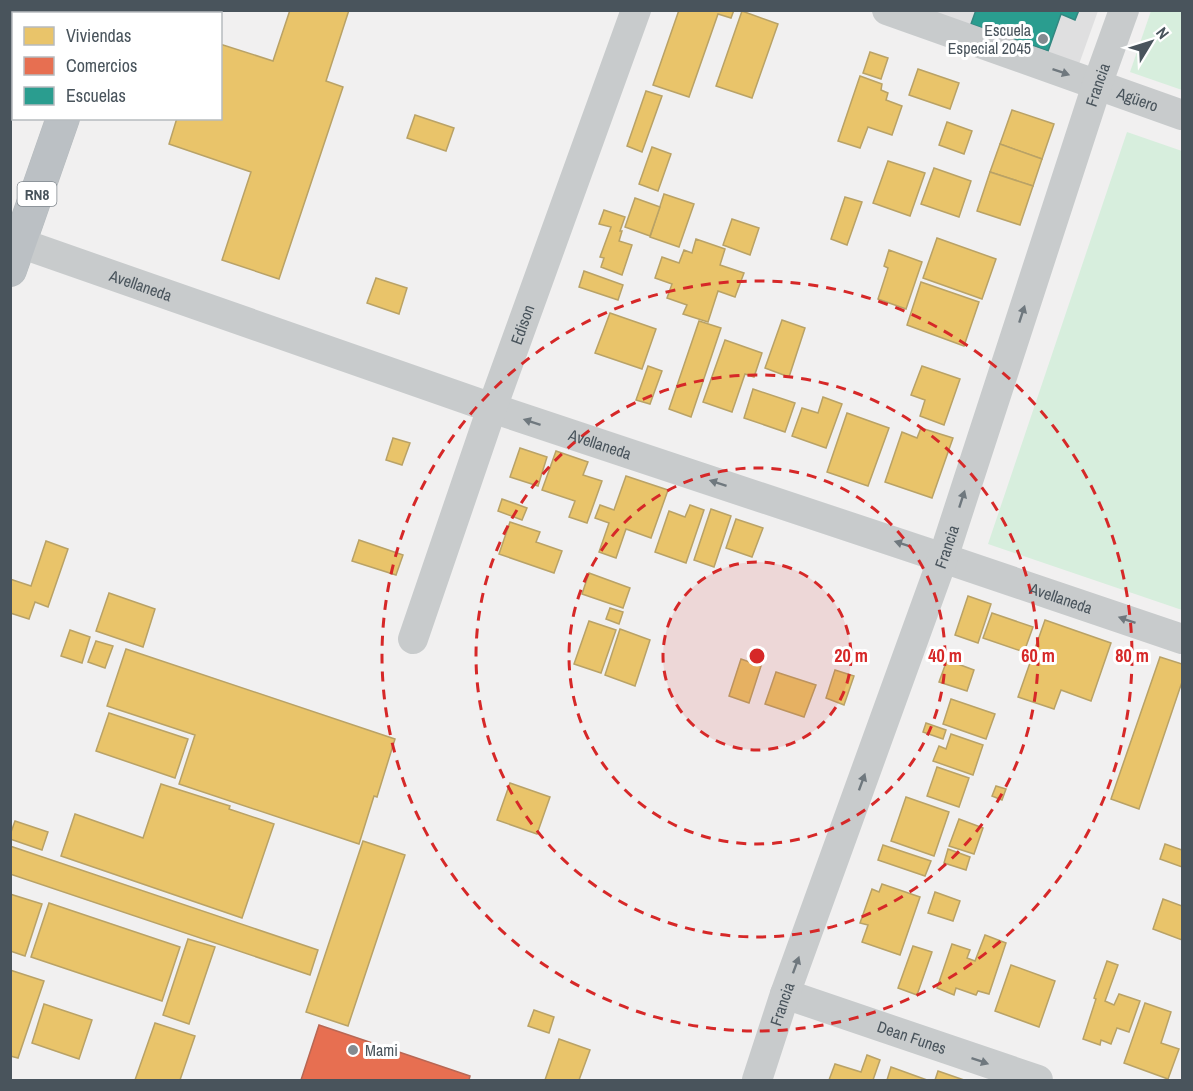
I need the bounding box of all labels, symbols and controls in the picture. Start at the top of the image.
legend [12,12,222,120]
north arrow [1121,12,1181,72]
place label: Escuela Especial 2045 [948,19,1032,59]
text: N [1151,22,1174,43]
text: Viviendas [66,23,131,48]
marker: Escuela Especial 2045 [1036,32,1050,46]
text: Comercios [66,53,137,78]
street label: Francia [1080,59,1115,109]
one-way arrow [1052,68,1070,78]
street label: Agüero [1113,81,1161,117]
text: Escuelas [66,83,126,108]
road number: RN8 [18,182,57,206]
street label: Avellaneda [106,264,176,307]
street label: Edison [505,301,540,347]
one-way arrow [1018,305,1028,323]
one-way arrow [523,416,541,426]
street label: Avellaneda [565,423,635,465]
one-way arrow [709,478,727,487]
one-way arrow [958,490,967,508]
street label: Francia [929,522,964,572]
one-way arrow [894,539,912,548]
street label: Avellaneda [1026,577,1096,619]
one-way arrow [1118,615,1136,625]
text: 20 m [834,643,868,668]
text: 40 m [928,643,962,668]
text: 60 m [1021,643,1055,668]
text: 80 m [1115,643,1149,668]
centre of rings [747,646,767,666]
one-way arrow [858,773,868,791]
one-way arrow [792,956,801,974]
street label: Francia [764,978,800,1029]
street label: Dean Funes [874,1015,949,1059]
place label: Mami [365,1039,398,1061]
marker: Mami [346,1043,360,1057]
one-way arrow [971,1056,989,1066]

